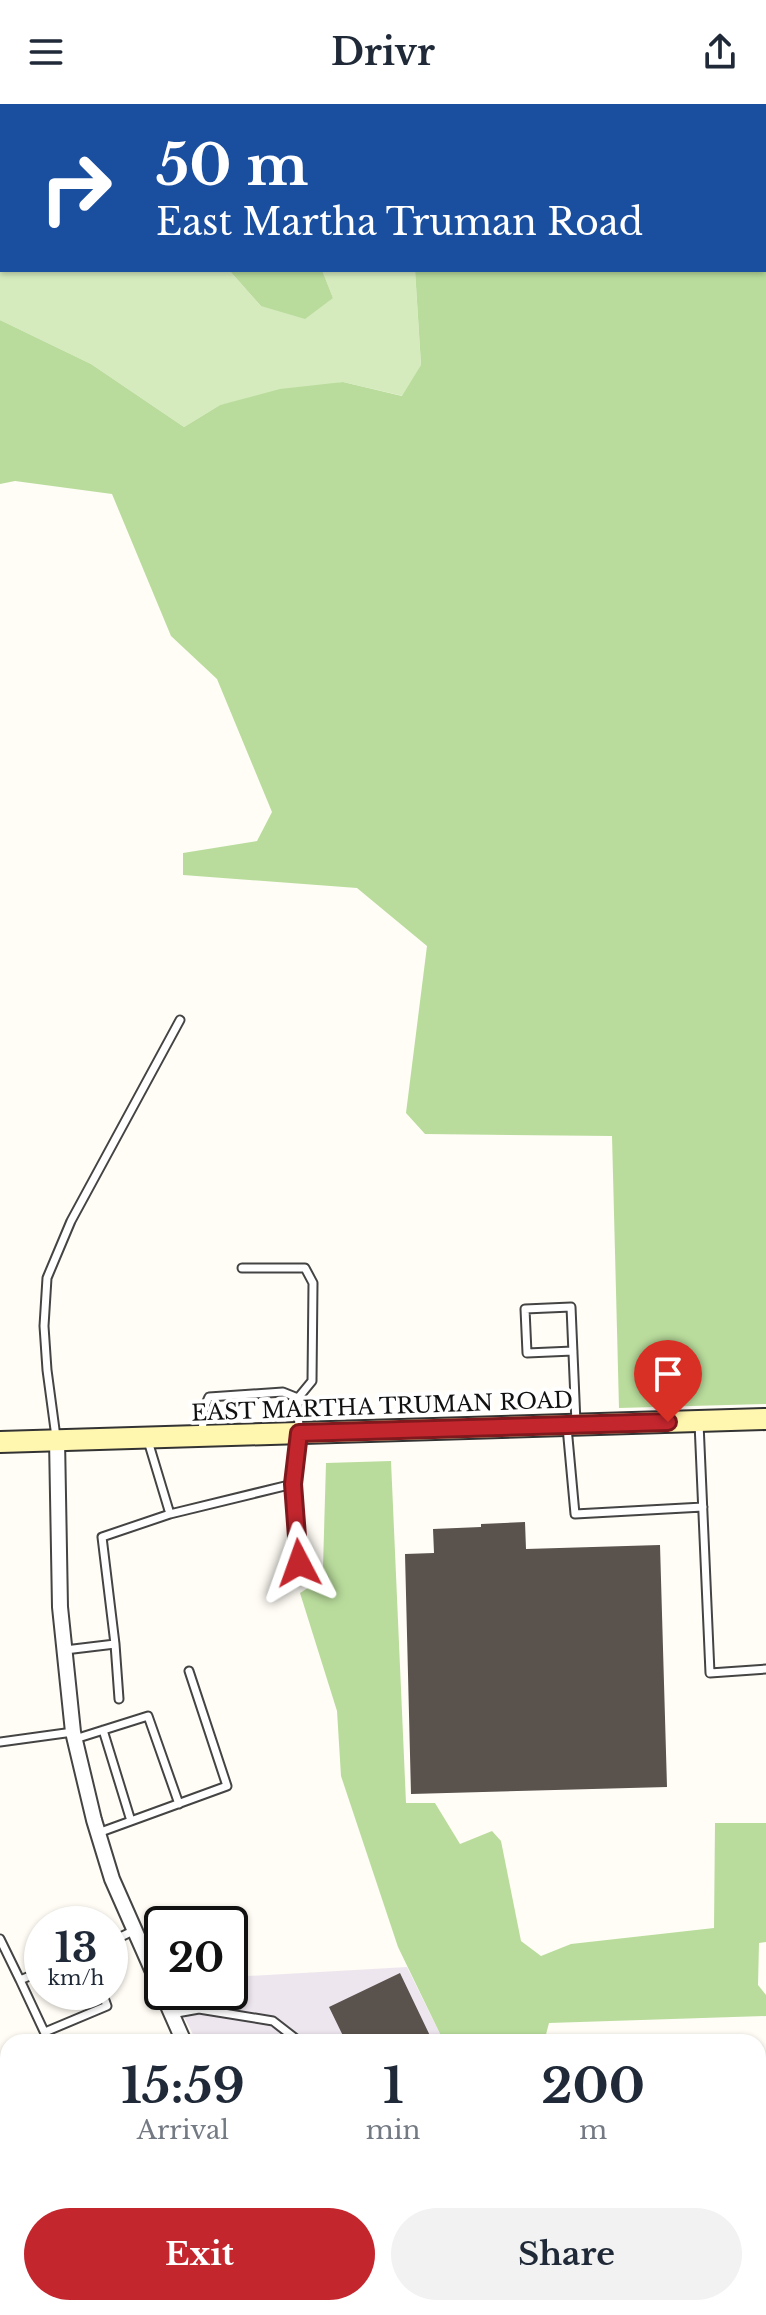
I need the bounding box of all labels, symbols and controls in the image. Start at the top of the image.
icon: menu [24,30,68,74]
text: Drivr [331,30,435,75]
icon: share [698,30,742,74]
text: 50 m [156,131,308,200]
icon: right [24,136,128,240]
text: East Martha Truman Road [156,200,643,245]
pin [634,1340,702,1422]
icon: arrive [646,1352,690,1396]
street label: EAST MARTHA TRUMAN ROAD [191,1386,573,1427]
position arrow [257,1521,341,1605]
speed limit sign: 20 [144,1906,248,2010]
text: 13 [55,1923,97,1973]
text: km/h [48,1966,104,1990]
text: 15:59 [121,2056,245,2116]
text: 1 [383,2056,404,2116]
text: 200 [541,2056,645,2116]
text: Arrival [137,2114,229,2146]
text: min [366,2114,420,2146]
text: m [579,2114,607,2146]
button: Exit [24,2208,375,2300]
button: Share [391,2208,742,2300]

